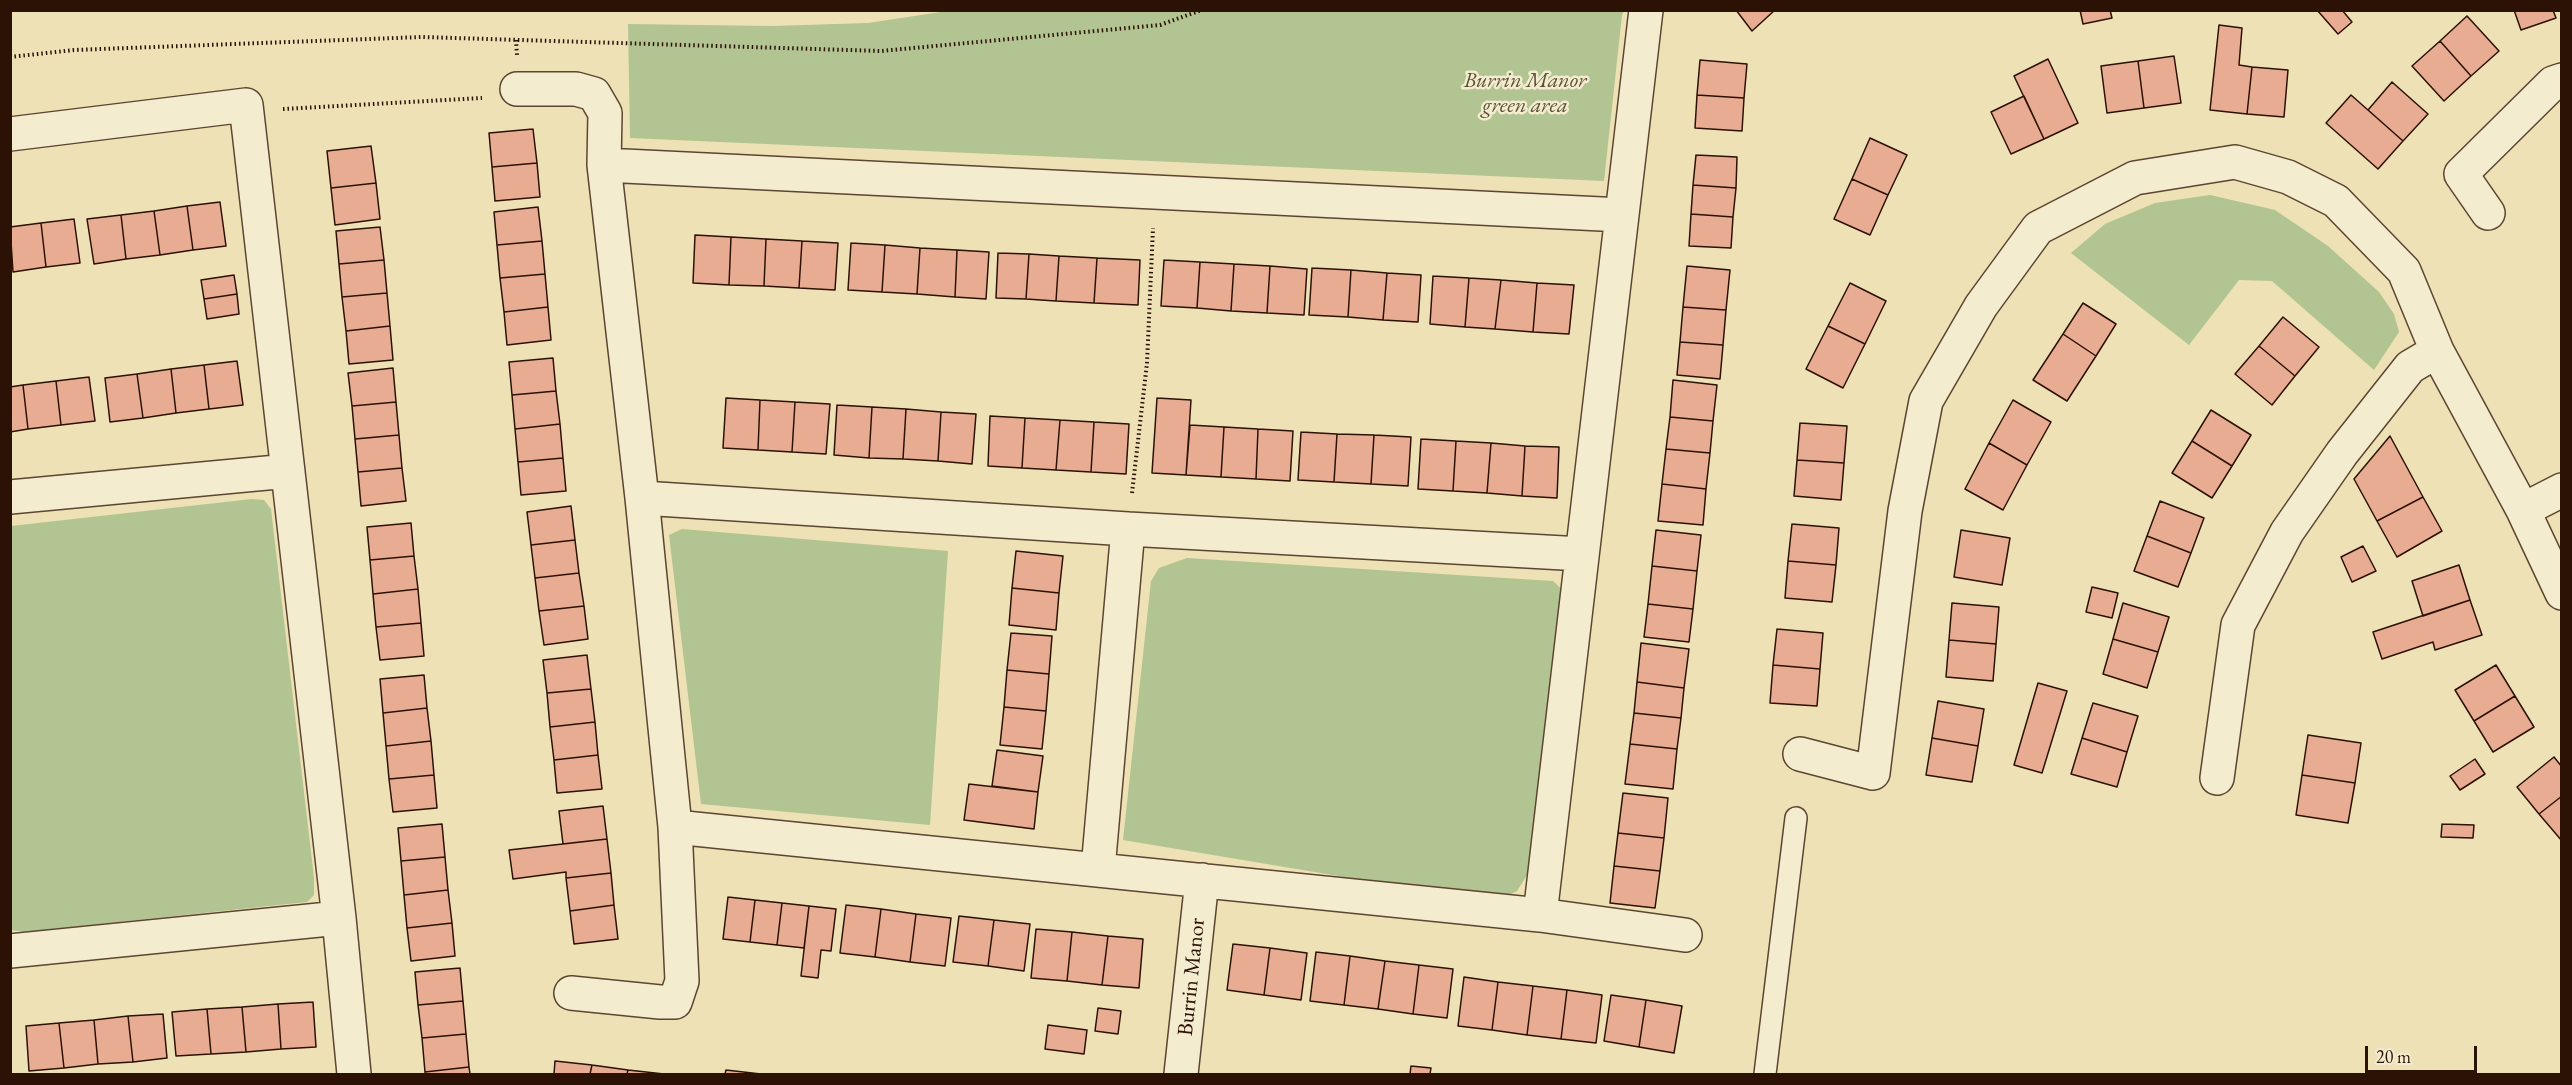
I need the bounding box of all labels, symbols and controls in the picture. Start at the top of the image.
park label: Burrin Manor green area [1464,68,1586,119]
street label: Burrin Manor [1173,917,1211,1037]
scale bar [2368,1034,2480,1072]
text: 20 m [2376,1045,2411,1068]

